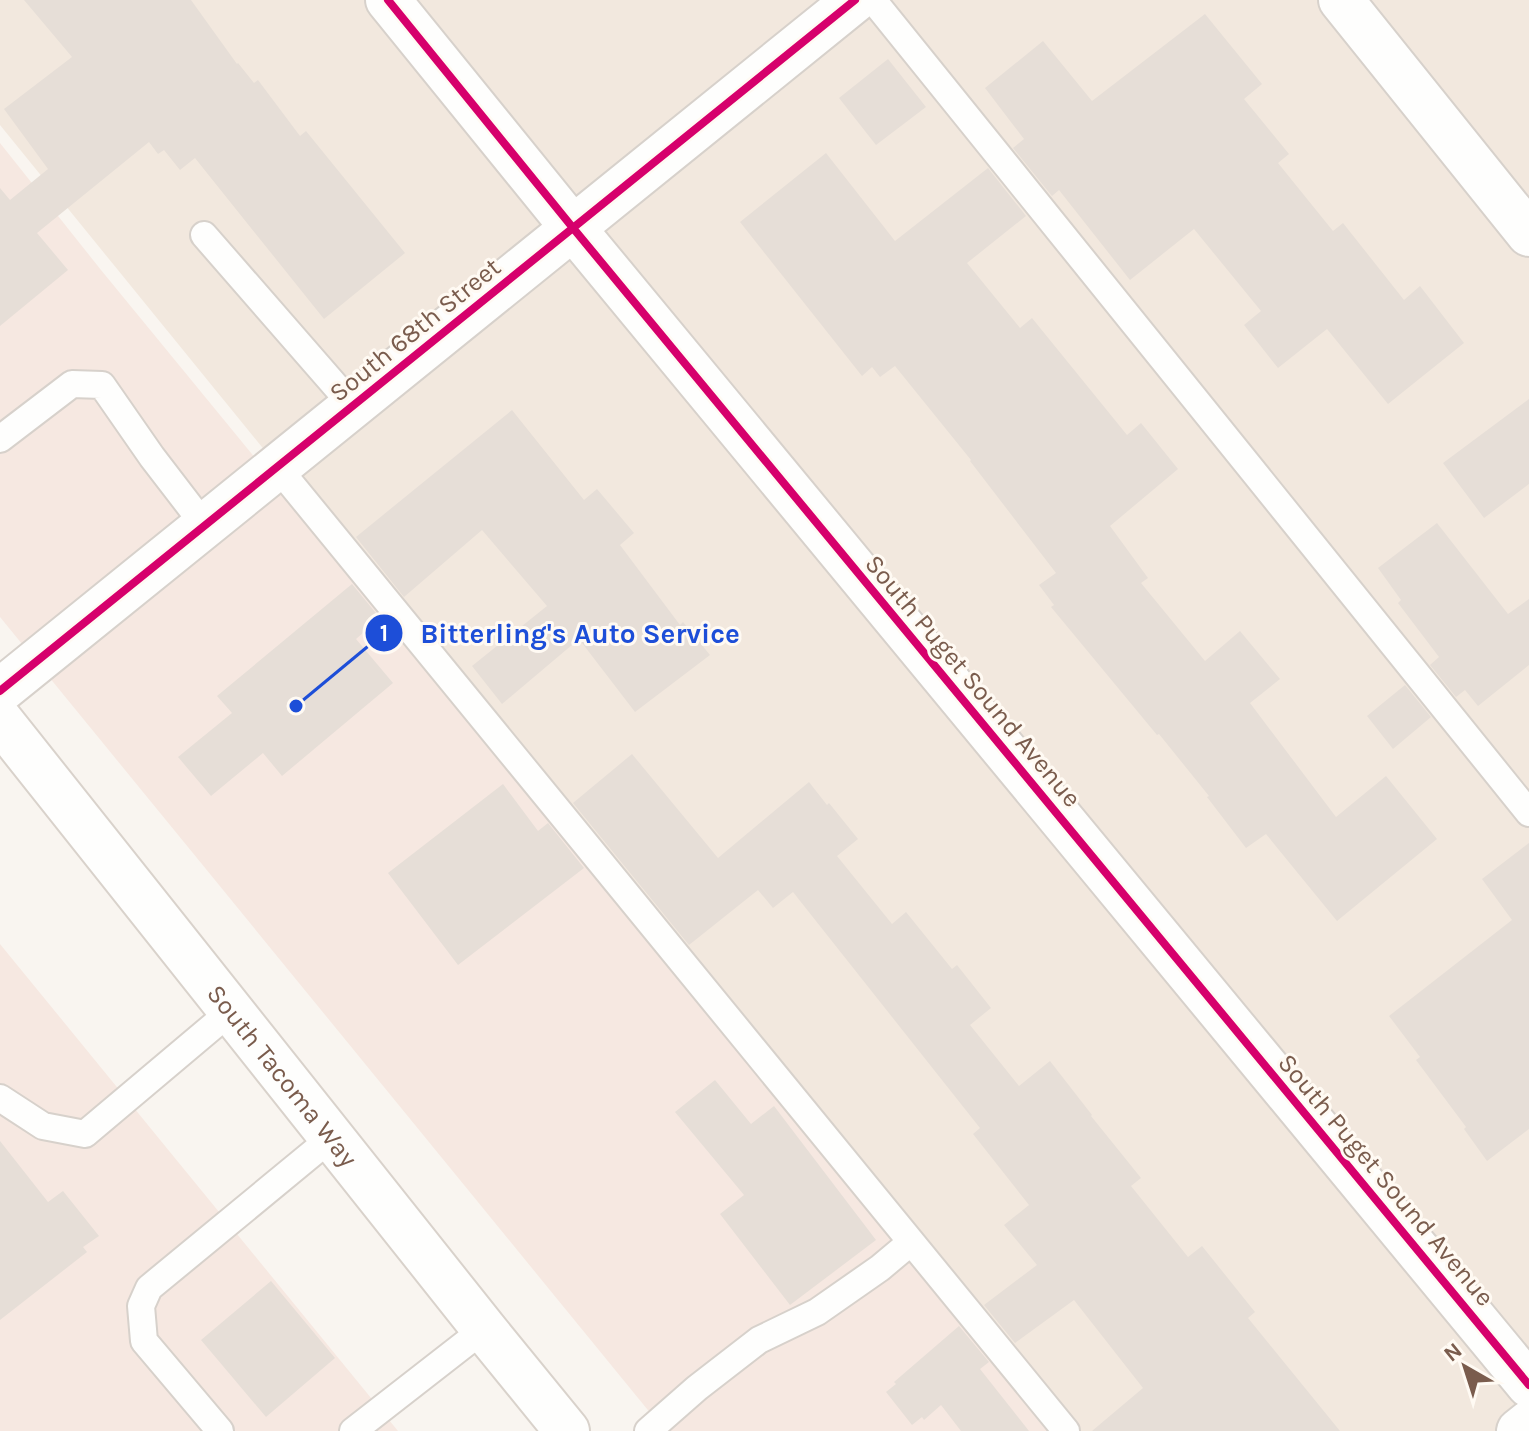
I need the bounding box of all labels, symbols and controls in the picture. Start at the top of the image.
street label: South 68th Street [323,251,507,408]
street label: South Puget Sound Avenue [858,548,1088,814]
callout: Bitterling's Auto Service [364,607,756,659]
text: Bitterling's Auto Service [420,617,740,650]
text: 1 [380,619,388,647]
street label: South Tacoma Way [201,978,364,1173]
street label: South Puget Sound Avenue [1271,1047,1501,1313]
north arrow [1425,1327,1505,1407]
text: N [1439,1337,1467,1367]

